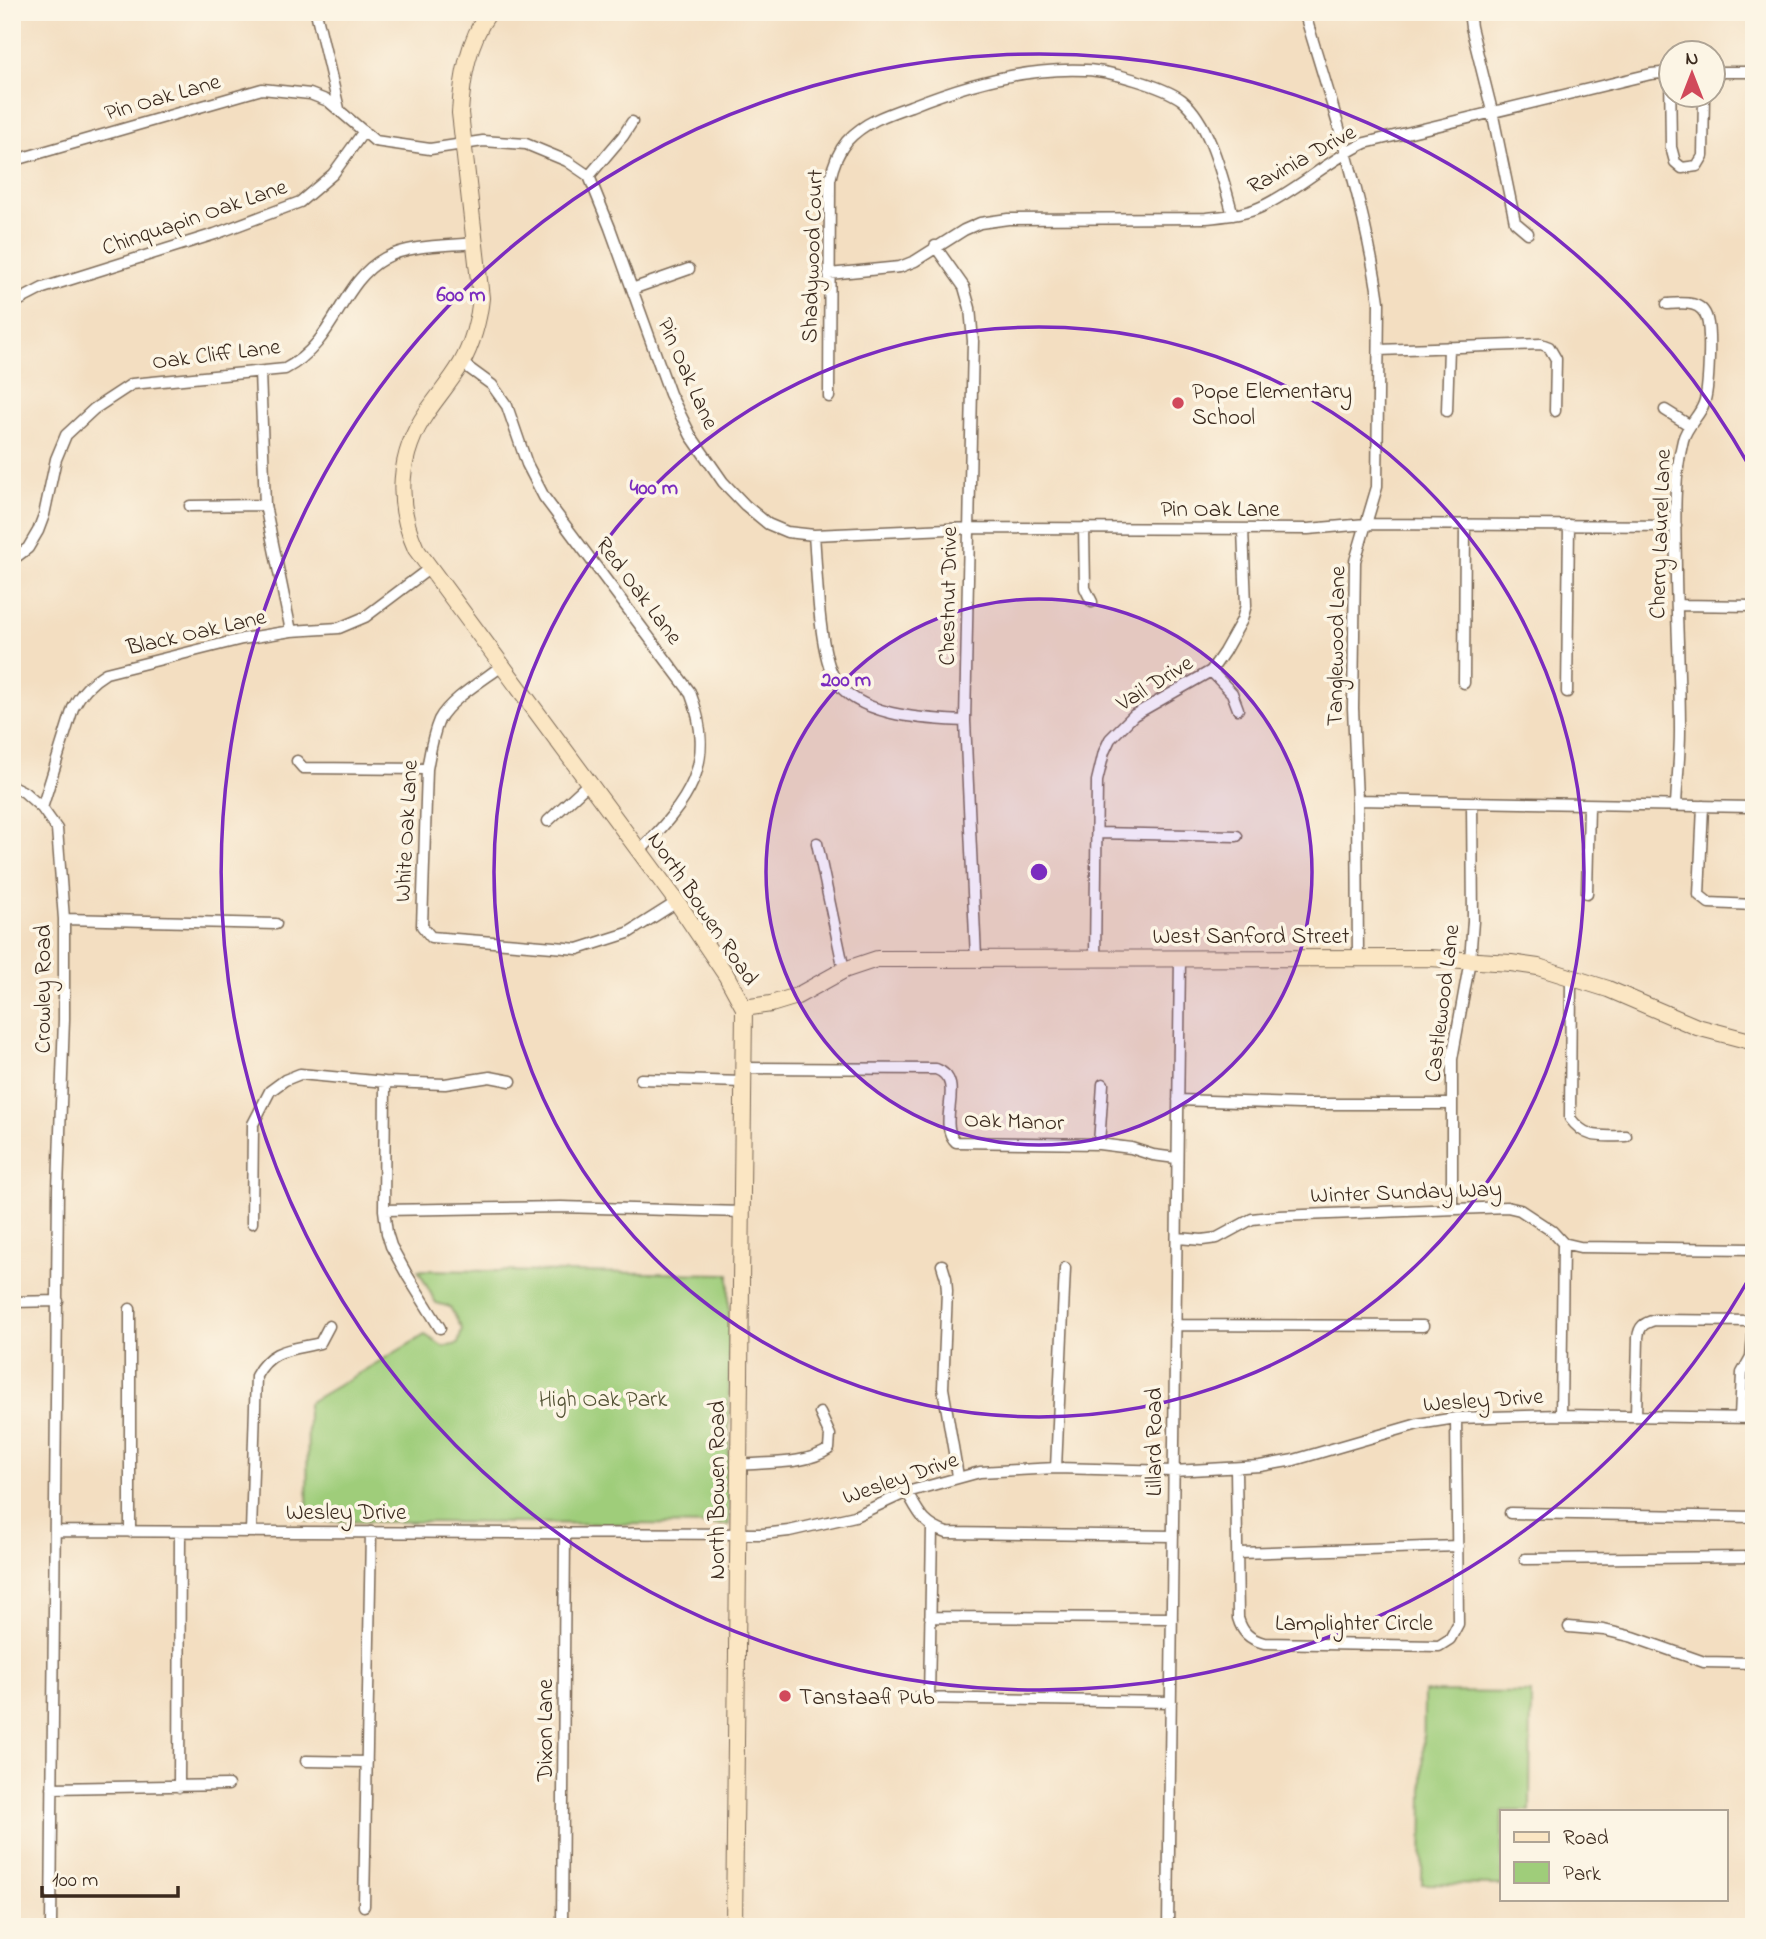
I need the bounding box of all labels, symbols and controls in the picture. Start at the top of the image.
north arrow [1658,38,1728,108]
text: N [1686,46,1699,73]
street label: Pin Oak Lane [101,66,225,131]
street label: Ravinia Drive [1242,116,1363,204]
street label: Shadywood Court [794,168,835,344]
street label: Chinquapin Oak Lane [98,171,292,266]
text: 600 m [437,281,485,311]
street label: Pin Oak Lane [647,313,726,436]
street label: Oak Cliff Lane [150,331,283,380]
place label: Pope Elementary School [1192,376,1352,435]
marker: Pope Elementary School [1170,395,1186,411]
street label: Cherry Laurel Lane [1642,448,1683,620]
text: 400 m [630,474,678,504]
street label: Pin Oak Lane [1160,494,1280,527]
street label: Chestnut Drive [932,525,967,666]
street label: Red Oak Lane [586,531,690,653]
street label: Tanglewood Lane [1320,565,1356,727]
street label: Black Oak Lane [123,601,270,666]
street label: Vail Drive [1110,647,1201,721]
text: 200 m [820,666,871,696]
street label: White Oak Lane [387,758,428,903]
street label: North Bowen Road [638,826,766,993]
centre of rings [1027,860,1051,884]
street label: West Sanford Street [1153,921,1350,954]
street label: Castlewood Lane [1417,922,1470,1084]
street label: Crowley Road [28,924,63,1054]
street label: Oak Manor [963,1104,1065,1141]
street label: Winter Sunday Way [1310,1174,1502,1215]
street label: Wesley Drive [1422,1381,1545,1424]
park label: High Oak Park [539,1384,668,1418]
street label: Lillard Road [1139,1388,1172,1496]
street label: North Bowen Road [702,1400,735,1579]
street label: Wesley Drive [838,1444,964,1516]
street label: Wesley Drive [286,1497,407,1532]
street label: Lamplighter Circle [1275,1608,1434,1642]
street label: Dixon Lane [530,1678,563,1782]
place label: Tanstaafl Pub [799,1682,935,1715]
marker: Tanstaafl Pub [777,1688,793,1704]
legend [1500,1810,1728,1900]
text: Road [1563,1824,1609,1854]
scale bar [42,1855,178,1899]
text: Park [1563,1860,1602,1890]
text: 100 m [52,1866,98,1896]

